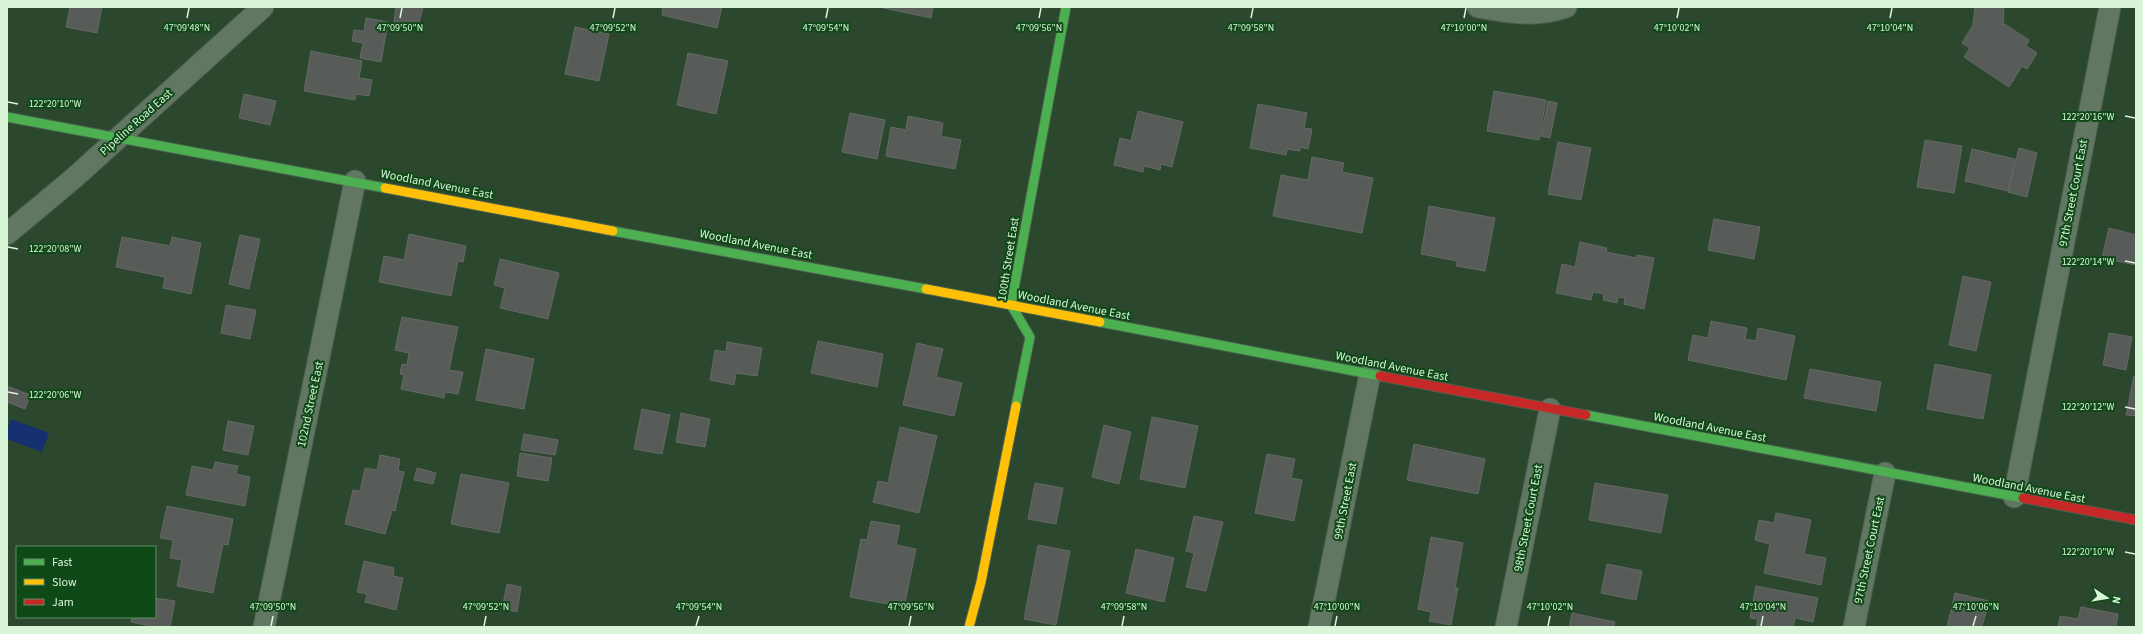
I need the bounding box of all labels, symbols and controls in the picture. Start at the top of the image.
text: 47°09'48"N [164,21,210,35]
text: 47°09'50"N [377,21,423,35]
text: 47°09'52"N [590,21,636,35]
text: 47°09'54"N [803,21,849,35]
text: 47°09'56"N [1016,21,1062,35]
text: 47°09'58"N [1228,21,1274,35]
text: 47°10'00"N [1441,21,1487,35]
text: 47°10'02"N [1654,21,1700,35]
text: 47°10'04"N [1867,21,1913,35]
street label: Pipeline Road East [96,85,176,160]
text: 122°20'10"W [29,97,81,111]
text: 122°20'16"W [2062,110,2114,124]
street label: 97th Street Court East [2055,138,2092,248]
street label: Woodland Avenue East [379,165,495,204]
street label: 100th Street East [993,216,1024,302]
street label: Woodland Avenue East [698,225,814,264]
text: 122°20'08"W [29,242,81,256]
text: 122°20'14"W [2062,255,2114,269]
street label: Woodland Avenue East [1016,286,1132,325]
street label: Woodland Avenue East [1334,347,1450,386]
street label: 102nd Street East [293,360,328,449]
text: 122°20'06"W [29,388,81,402]
text: 122°20'12"W [2062,400,2114,414]
street label: Woodland Avenue East [1652,408,1768,447]
street label: 99th Street East [1330,461,1361,541]
street label: 98th Street Court East [1510,463,1547,573]
street label: Woodland Avenue East [1971,469,2087,508]
street label: 97th Street Court East [1850,495,1889,605]
text: 122°20'10"W [2062,545,2114,559]
legend [16,546,156,618]
text: Fast [52,554,72,571]
text: Slow [52,574,77,591]
north arrow [2087,578,2127,618]
text: Jam [52,594,74,611]
text: N [2108,595,2124,605]
text: 47°09'50"N [250,600,296,614]
text: 47°09'52"N [463,600,509,614]
text: 47°09'54"N [676,600,722,614]
text: 47°09'56"N [888,600,934,614]
text: 47°09'58"N [1101,600,1147,614]
text: 47°10'00"N [1314,600,1360,614]
text: 47°10'02"N [1527,600,1573,614]
text: 47°10'04"N [1740,600,1786,614]
text: 47°10'06"N [1953,600,1999,614]

